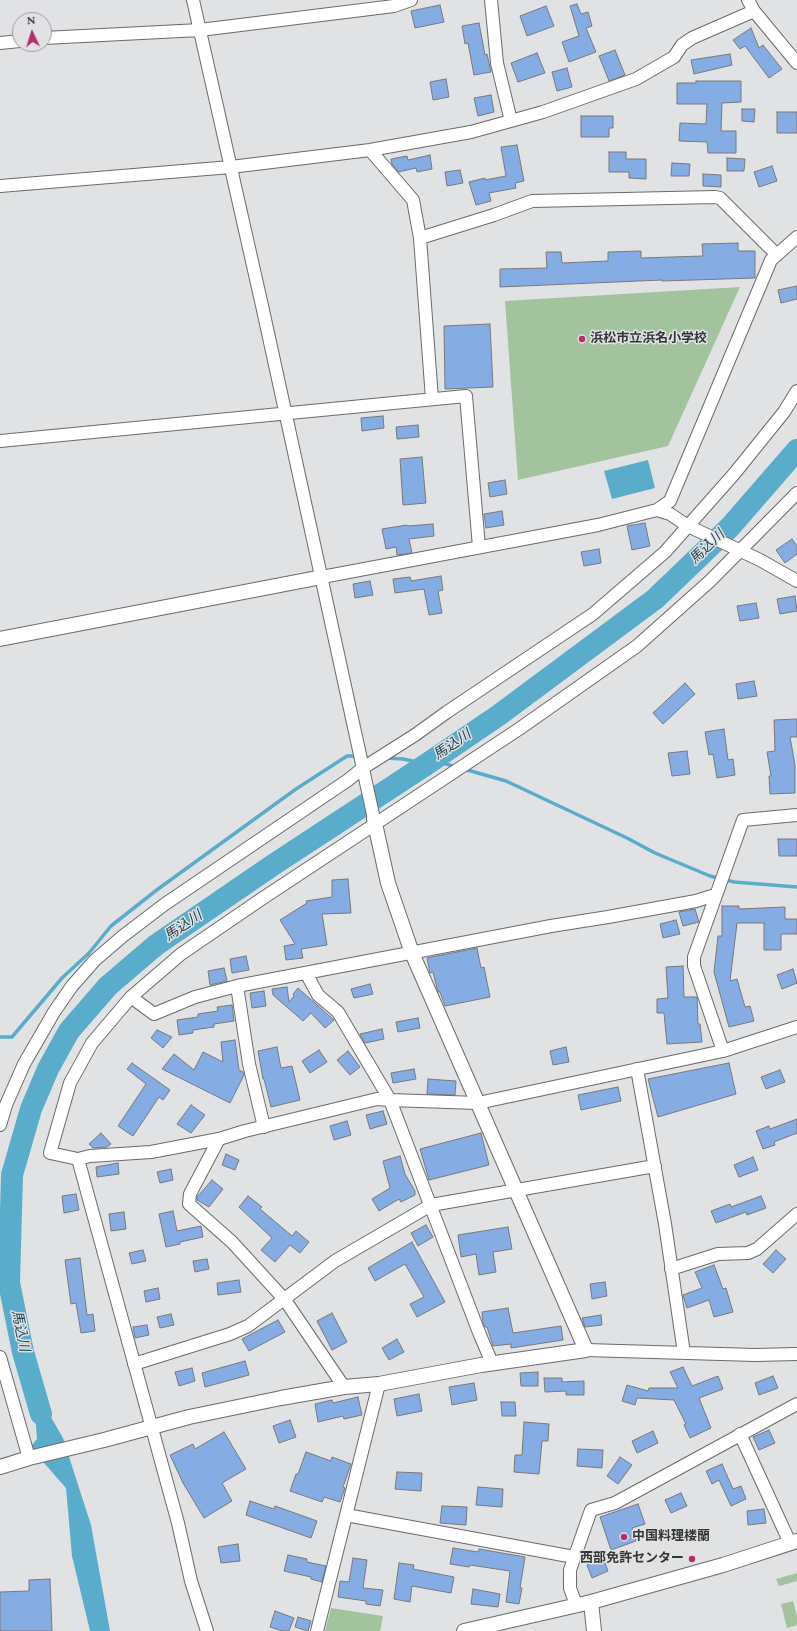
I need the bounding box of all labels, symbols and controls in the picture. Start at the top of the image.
north arrow [12,12,52,52]
text: N [26,12,36,29]
place label: 浜松市立浜名小学校 [590,331,707,347]
marker: 浜松市立浜名小学校 [577,334,587,344]
water label: 馬込川 [687,527,729,569]
water label: 馬込川 [431,727,475,765]
water label: 馬込川 [162,908,206,946]
water label: 馬込川 [6,1309,32,1353]
place label: 中国料理楼蘭 [632,1529,710,1545]
marker: 中国料理楼蘭 [619,1532,629,1542]
place label: 西部免許センター [580,1551,684,1567]
marker: 西部免許センター [687,1554,697,1564]

